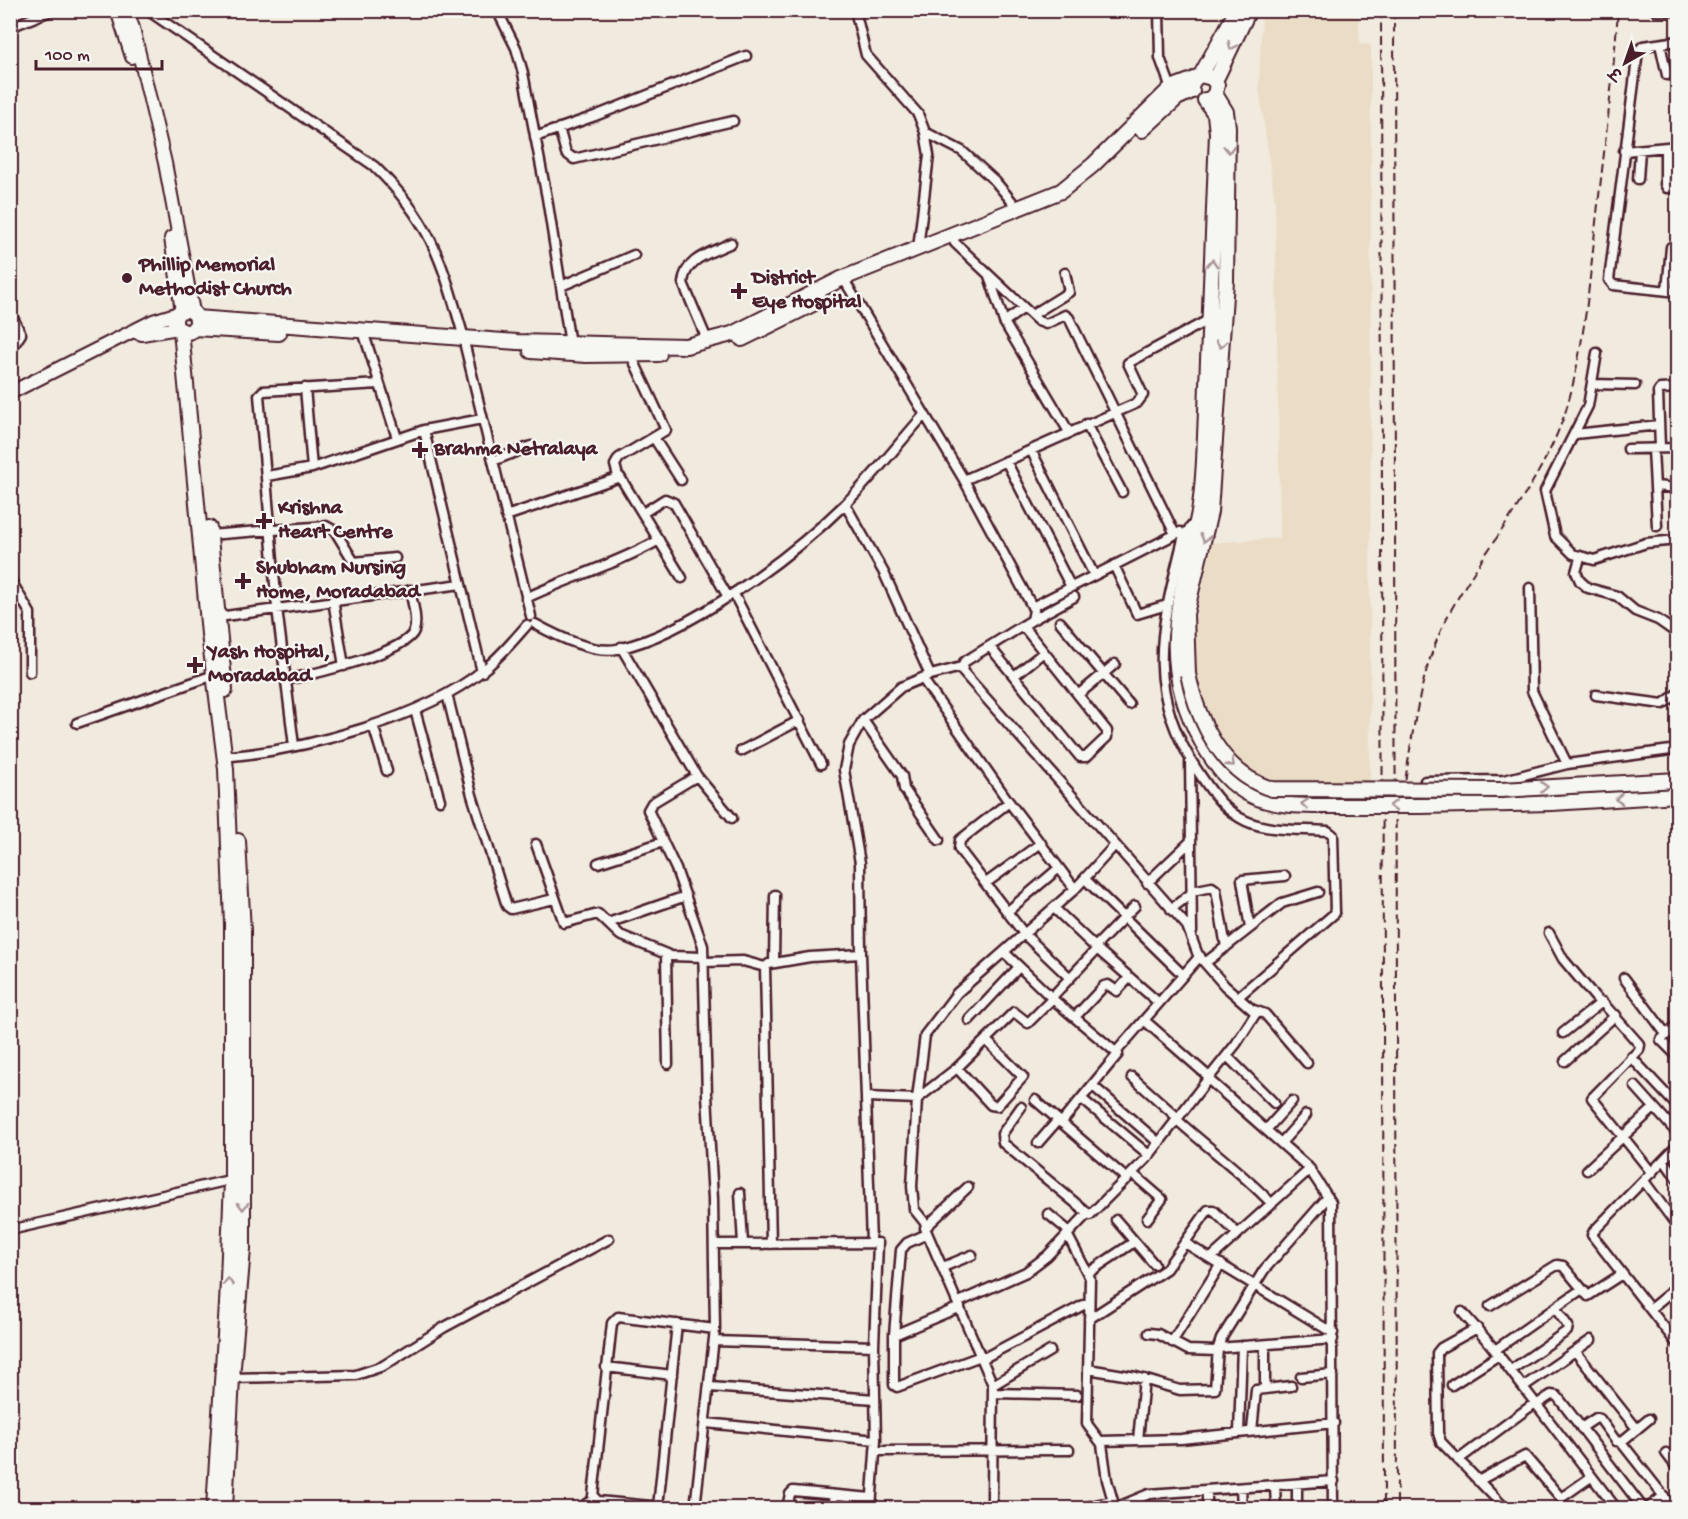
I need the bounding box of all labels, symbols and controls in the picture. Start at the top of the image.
scale bar [36,33,162,71]
north arrow [1595,33,1655,93]
one-way arrow [1227,39,1239,50]
text: 100 m [44,46,90,67]
text: उ [1606,60,1629,84]
one-way arrow [1222,145,1235,154]
place label: Phillip Memorial Methodist Church [138,254,292,303]
one-way arrow [1206,259,1218,268]
place label: District Eye Hospital [750,267,862,316]
marker: Phillip Memorial Methodist Church [120,271,134,285]
marker: District Eye Hospital [730,282,748,300]
one-way arrow [1215,340,1228,349]
place label: Brahma Netralaya [433,438,598,463]
marker: Brahma Netralaya [411,441,429,459]
place label: Krishna Heart Centre [277,497,394,546]
marker: Krishna Heart Centre [255,512,273,530]
one-way arrow [1199,533,1212,543]
place label: Shubham Nursing Home, Moradabad [256,557,422,606]
marker: Shubham Nursing Home, Moradabad [234,572,252,590]
place label: Yash Hospital, Moradabad [205,641,330,690]
marker: Yash Hospital, Moradabad [186,656,204,674]
one-way arrow [1224,756,1235,767]
one-way arrow [1540,781,1549,794]
one-way arrow [1615,792,1624,805]
one-way arrow [1301,798,1310,811]
one-way arrow [1388,800,1397,812]
one-way arrow [237,1202,249,1211]
one-way arrow [222,1278,235,1287]

